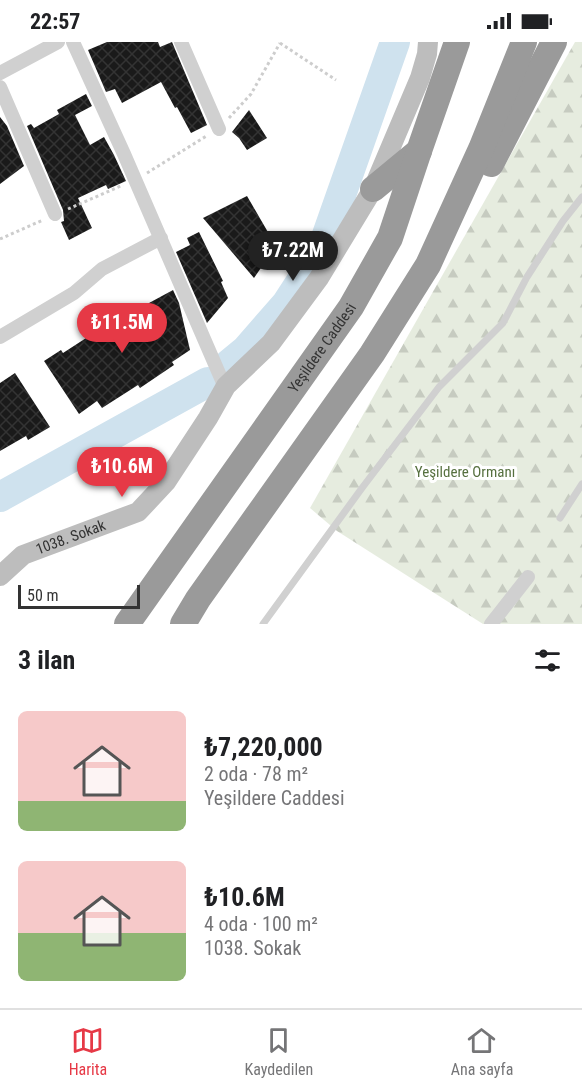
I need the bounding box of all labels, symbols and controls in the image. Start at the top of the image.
text: 22:57 [30,9,81,34]
pin: ₺7.22M [244,231,342,282]
text: ₺7.22M [262,238,324,262]
street label: Yeşildere Caddesi [284,300,360,396]
pin: ₺11.5M [73,303,171,354]
text: ₺11.5M [91,310,153,334]
pin: ₺10.6M [73,447,171,498]
text: ₺10.6M [91,454,153,478]
park label: Yeşildere Ormanı [415,463,515,481]
street label: 1038. Sokak [33,516,108,558]
scale bar [18,582,140,610]
text: 50 m [27,586,59,605]
icon: filters [531,644,564,677]
text: 3 ilan [18,645,75,675]
text: ₺7,220,000 [204,732,323,762]
icon: home [66,735,138,807]
text: 2 oda · 78 m² [204,762,308,786]
text: Yeşildere Caddesi [204,786,345,810]
text: ₺10.6M [204,882,285,912]
icon: home [66,885,138,957]
text: 4 oda · 100 m² [204,912,318,936]
text: 1038. Sokak [204,936,301,960]
tab: Harita [69,1024,107,1079]
tab: Kaydedilen [245,1024,313,1079]
tab: Ana sayfa [451,1024,513,1079]

